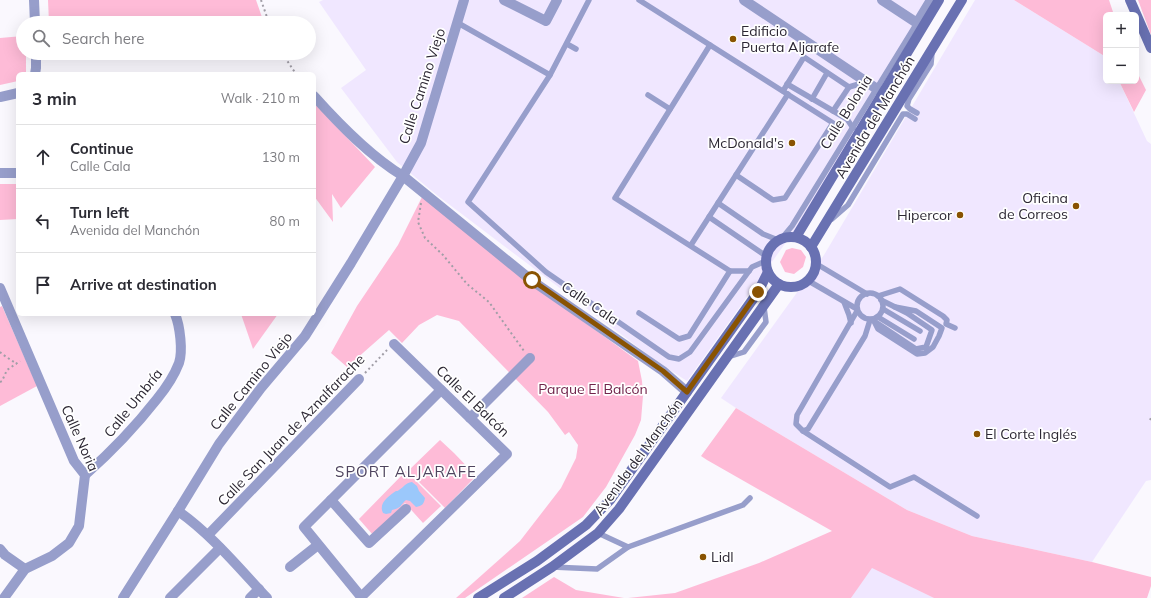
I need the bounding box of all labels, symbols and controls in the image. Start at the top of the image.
map controls [1103,12,1139,84]
button: + [1103,12,1139,48]
search box [16,16,316,60]
place label: Edificio Puerta Aljarafe [741,22,839,56]
street label: Calle Camino Viejo [395,26,449,146]
icon: search [30,27,52,49]
text: Search here [62,29,144,48]
marker: Edificio Puerta Aljarafe [728,34,738,44]
button: − [1103,48,1139,84]
street label: Avenida del Manchón [831,52,919,182]
street label: Calle Bolonia [816,71,876,153]
text: 3 min [32,88,77,109]
text: Walk · 210 m [221,90,300,106]
place label: McDonald's [708,134,784,152]
marker: McDonald's [787,138,797,148]
text: Continue [70,139,133,158]
icon: ahead [32,146,54,168]
text: 130 m [262,149,300,165]
text: Calle Cala [70,158,131,174]
place label: Oficina de Correos [999,189,1068,223]
marker: Oficina de Correos [1071,201,1081,211]
text: Turn left [70,203,129,222]
place label: Hipercor [897,206,953,224]
icon: left [32,210,54,232]
marker: Hipercor [955,210,965,220]
text: 80 m [270,213,300,229]
text: Avenida del Manchón [70,222,200,238]
route start [523,271,541,289]
icon: arrive [32,274,54,296]
text: Arrive at destination [70,275,217,294]
street label: Calle Cala [558,277,622,329]
route end [749,283,767,301]
street label: Calle Camino Viejo [206,328,296,434]
street label: Calle San Juan de Aznalfarache [214,350,368,510]
street label: Calle El Balcón [433,361,513,441]
street label: Calle Umbría [100,365,166,441]
park label: Parque El Balcón [538,380,648,398]
street label: Avenida del Manchón [590,395,686,519]
street label: Calle Noria [57,402,103,474]
place label: El Corte Inglés [985,425,1077,443]
marker: El Corte Inglés [972,429,982,439]
district label: SPORT ALJARAFE [335,462,477,481]
place label: Lidl [711,548,734,566]
marker: Lidl [698,552,708,562]

